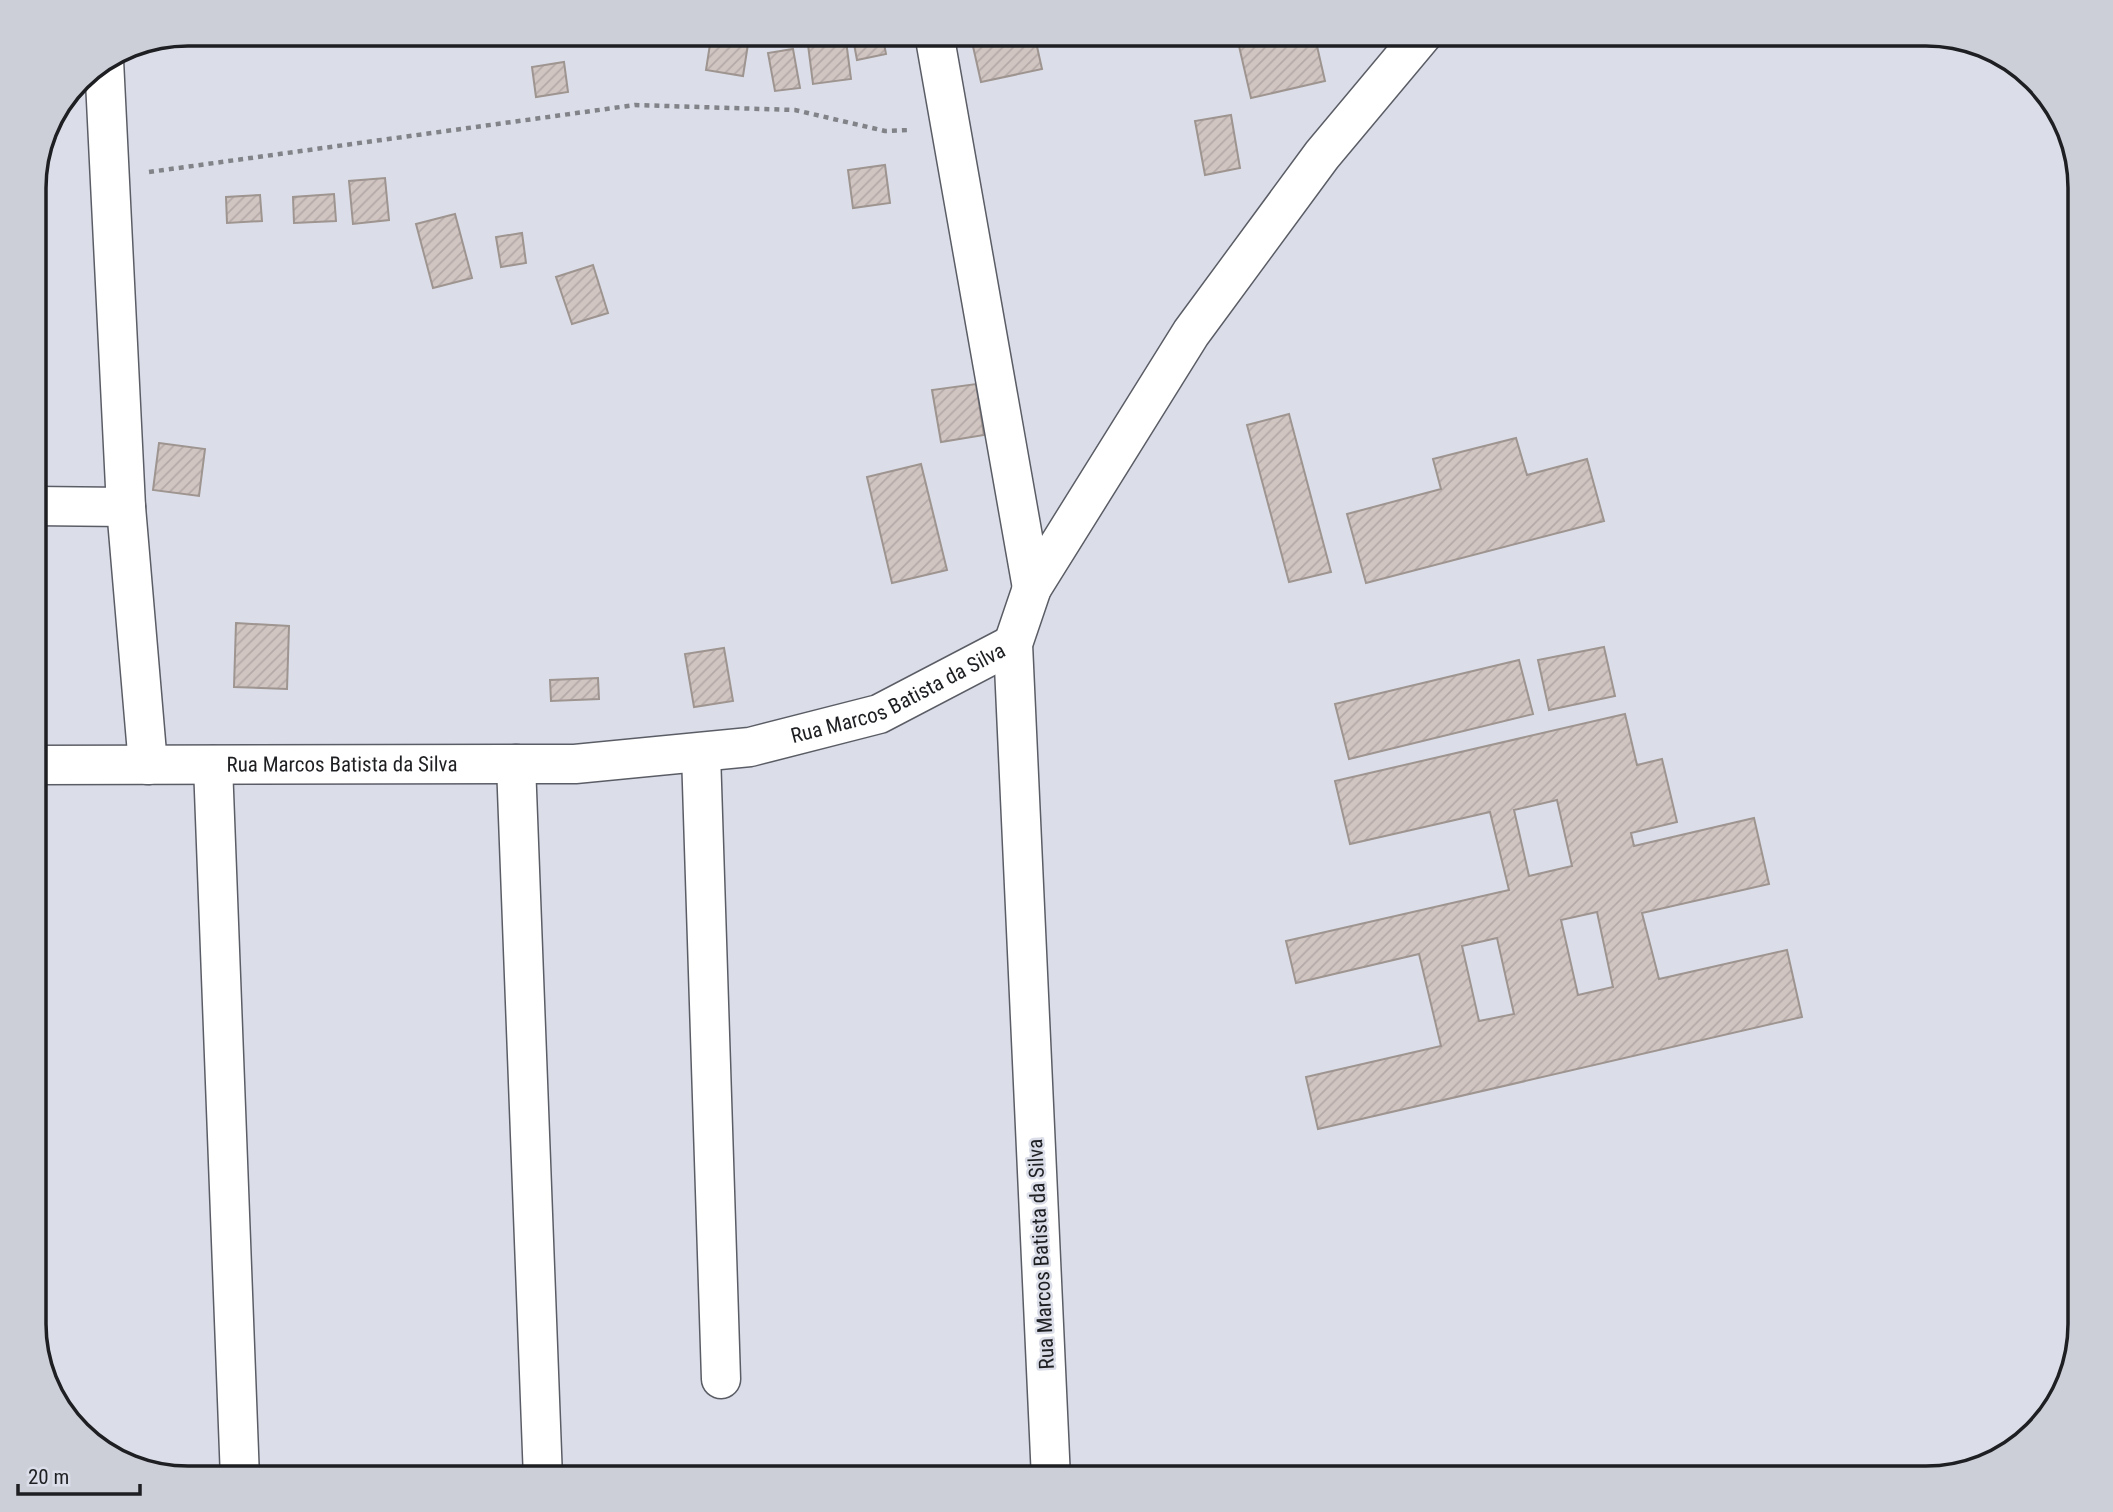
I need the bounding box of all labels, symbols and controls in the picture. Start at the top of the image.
street label: Rua Marcos Batista da Silva [788,638,1009,748]
street label: Rua Marcos Batista da Silva [226,752,458,777]
street label: Rua Marcos Batista da Silva [1023,1138,1059,1370]
scale bar [18,1452,140,1496]
text: 20 m [28,1465,69,1489]

